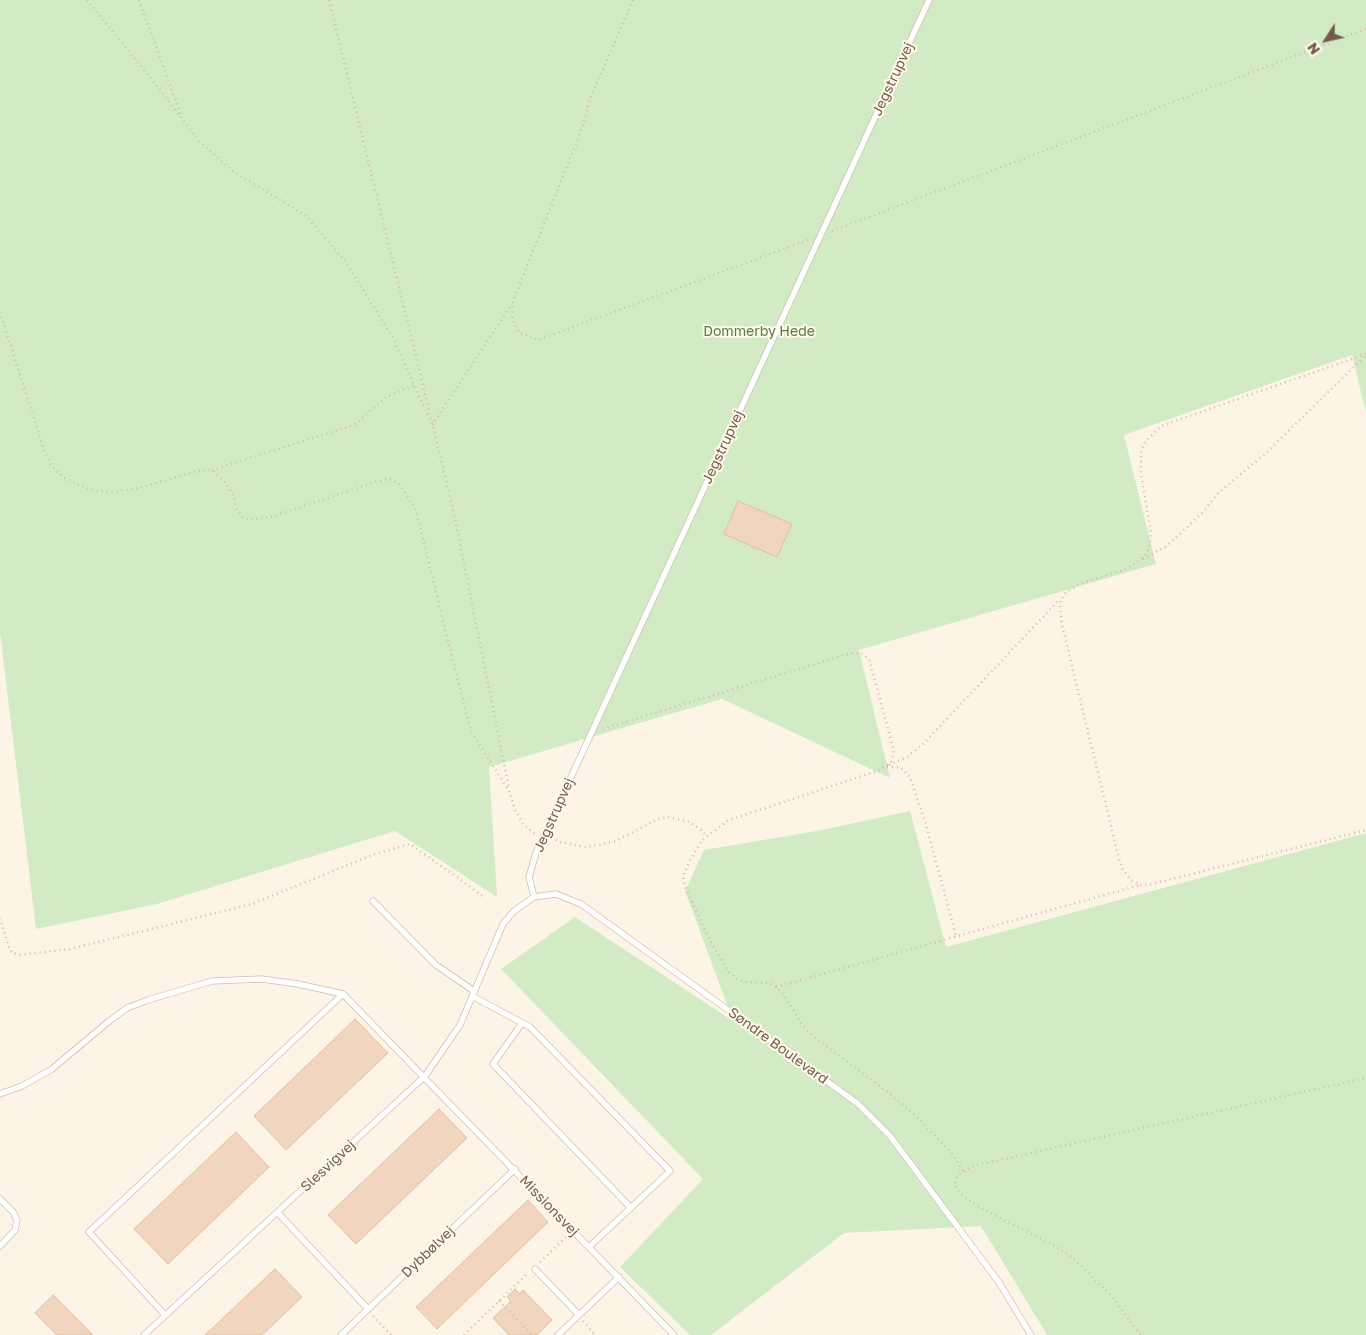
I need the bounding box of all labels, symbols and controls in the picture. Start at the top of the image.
north arrow [1301,15,1351,65]
street label: Jegstrupvej [869,40,917,118]
text: N [1303,40,1323,58]
park label: Dommerby Hede [703,324,815,340]
street label: Jegstrupvej [699,408,747,486]
street label: Jegstrupvej [530,775,578,855]
street label: Søndre Boulevard [725,1004,831,1088]
street label: Slesvigvej [297,1137,359,1195]
street label: Missionsvej [516,1172,582,1240]
street label: Dybbølvej [398,1223,458,1281]

